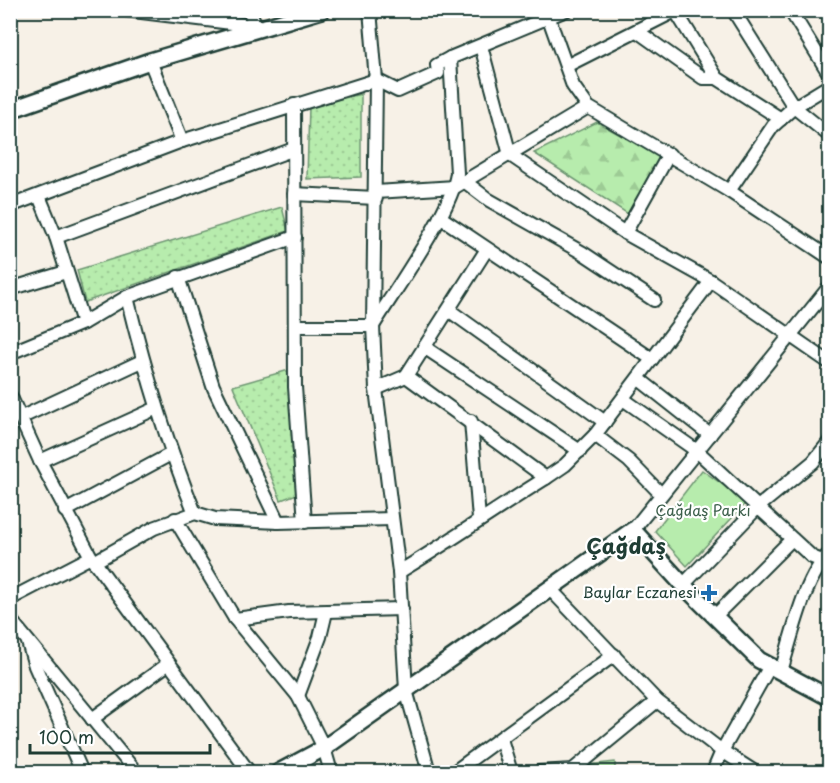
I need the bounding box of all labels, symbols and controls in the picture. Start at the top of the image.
park label: Çağdaş Parkı [655,498,751,521]
district label: Çağdaş [586,529,666,561]
place label: Baylar Eczanesi [582,580,697,603]
marker: Baylar Eczanesi [702,586,716,600]
scale bar [30,717,210,755]
text: 100 m [39,723,94,750]

